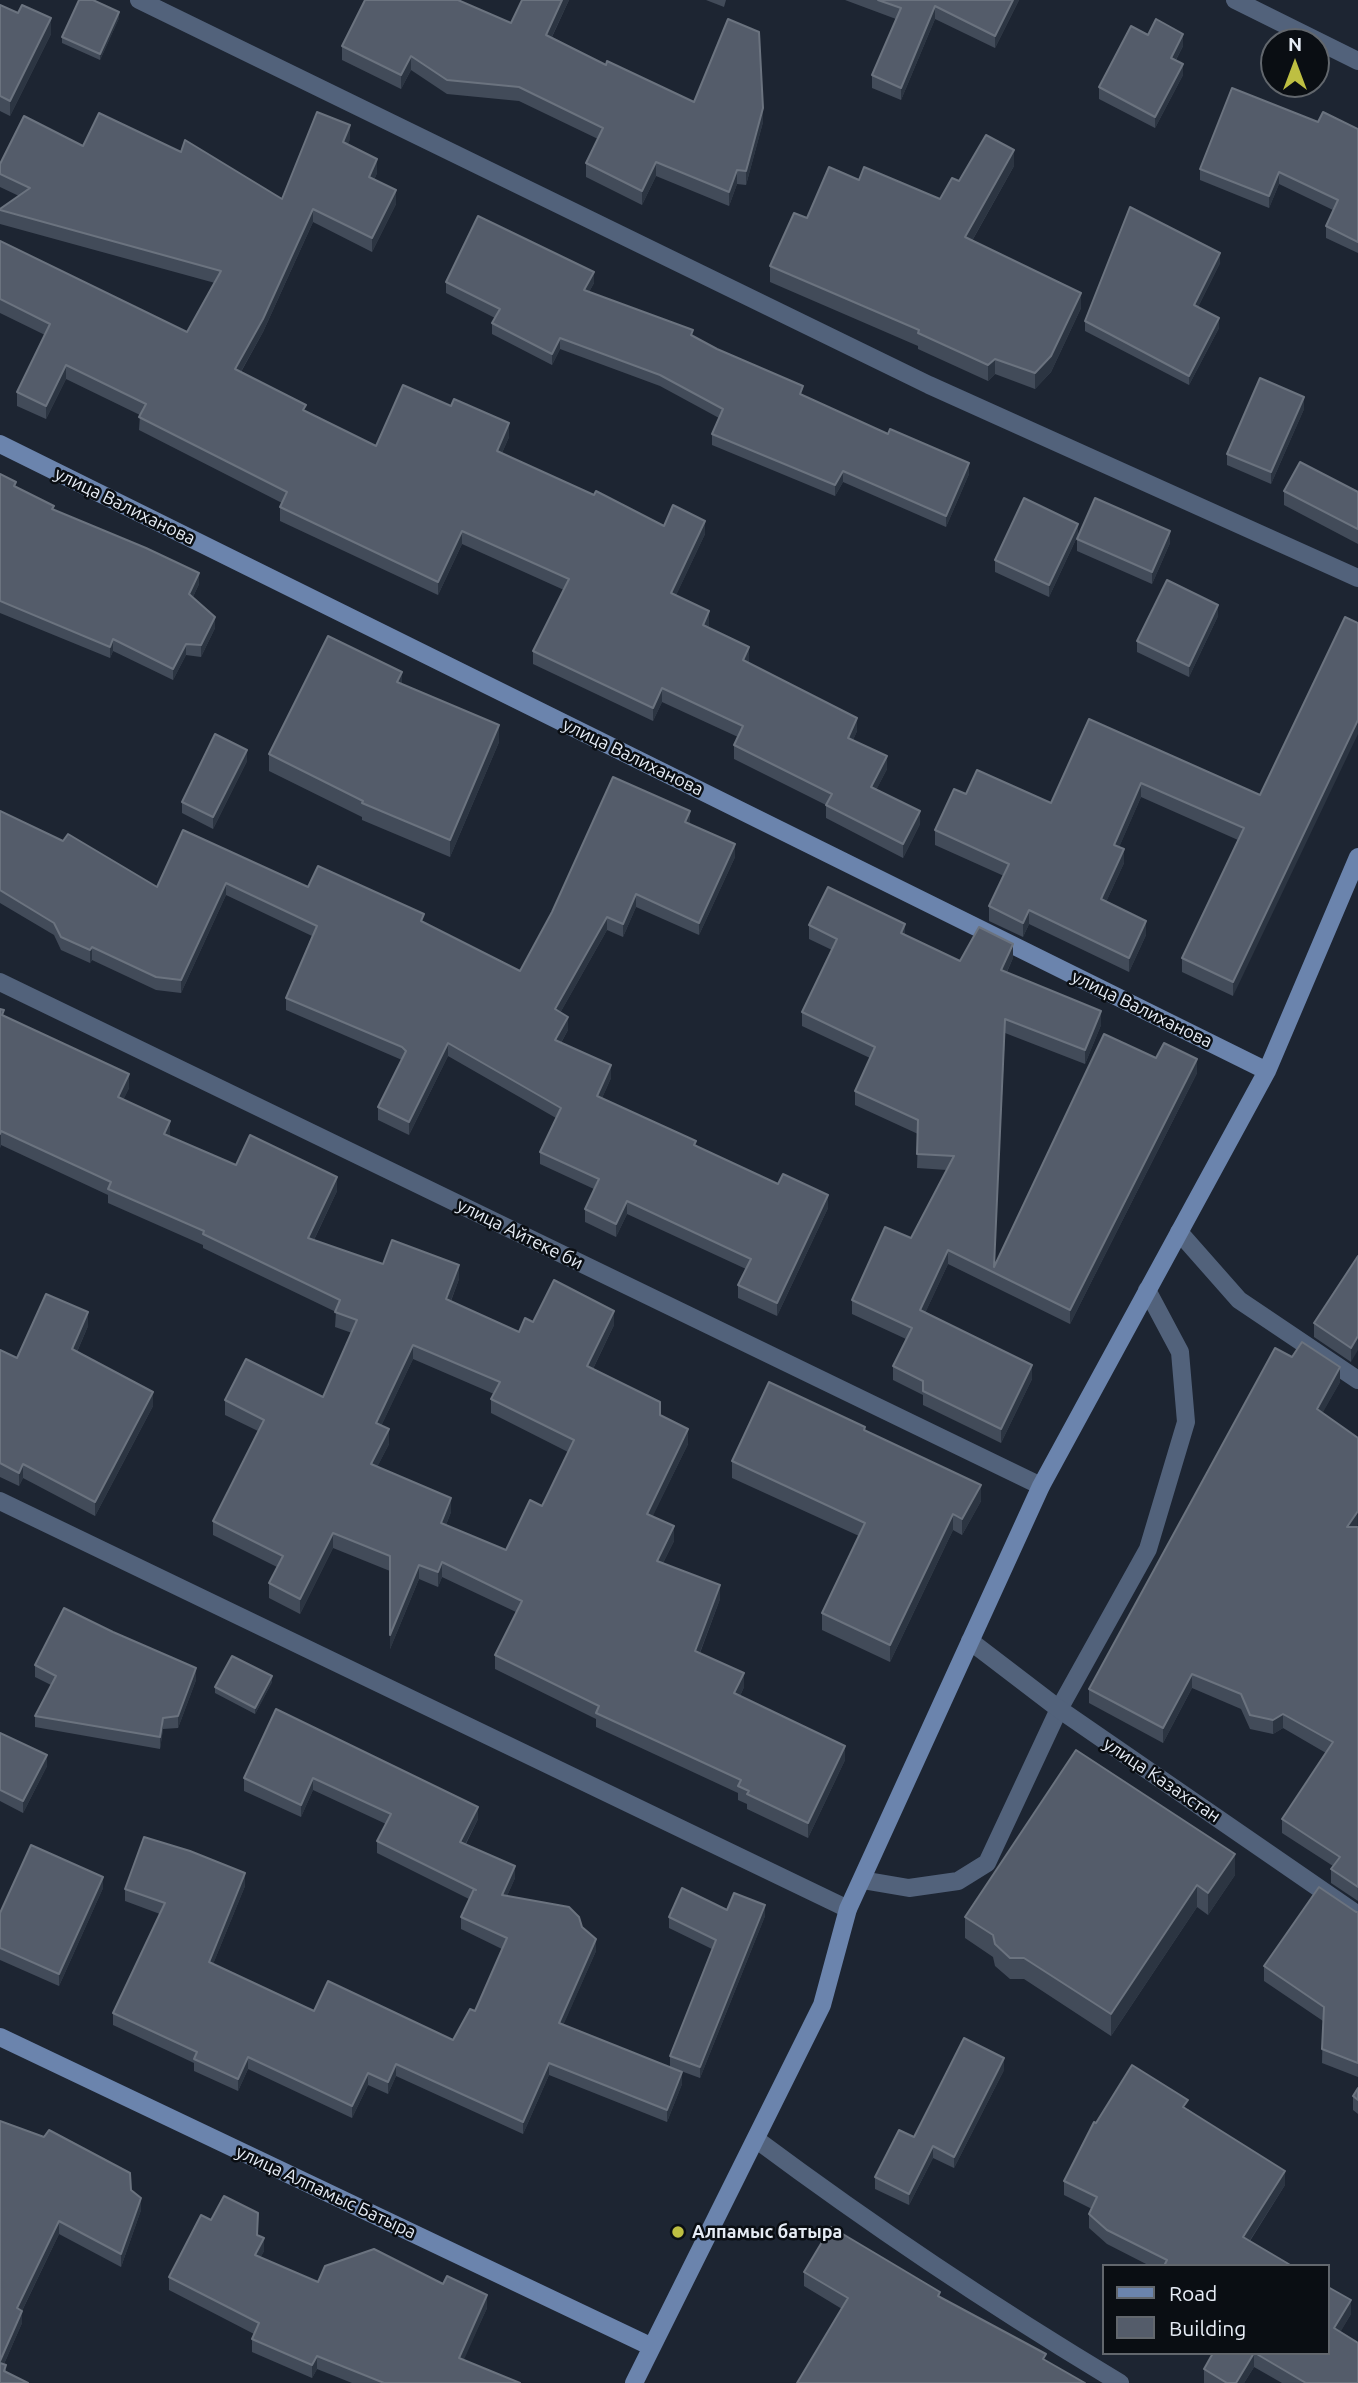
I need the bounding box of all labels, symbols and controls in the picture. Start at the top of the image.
north arrow [1260,28,1330,98]
text: N [1288,33,1302,55]
street label: улица Валиханова [51,463,199,549]
street label: улица Валиханова [559,714,707,800]
street label: улица Валиханова [1068,966,1216,1052]
street label: улица Айтеке би [453,1194,587,1274]
street label: улица Казахстан [1099,1733,1225,1827]
street label: улица Алпамыс Батыра [233,2141,419,2243]
place label: Алпамыс батыра [692,2221,842,2243]
marker: Алпамыс батыра [670,2224,686,2240]
legend [1102,2264,1330,2355]
text: Road [1169,2281,1217,2305]
text: Building [1169,2316,1246,2340]

